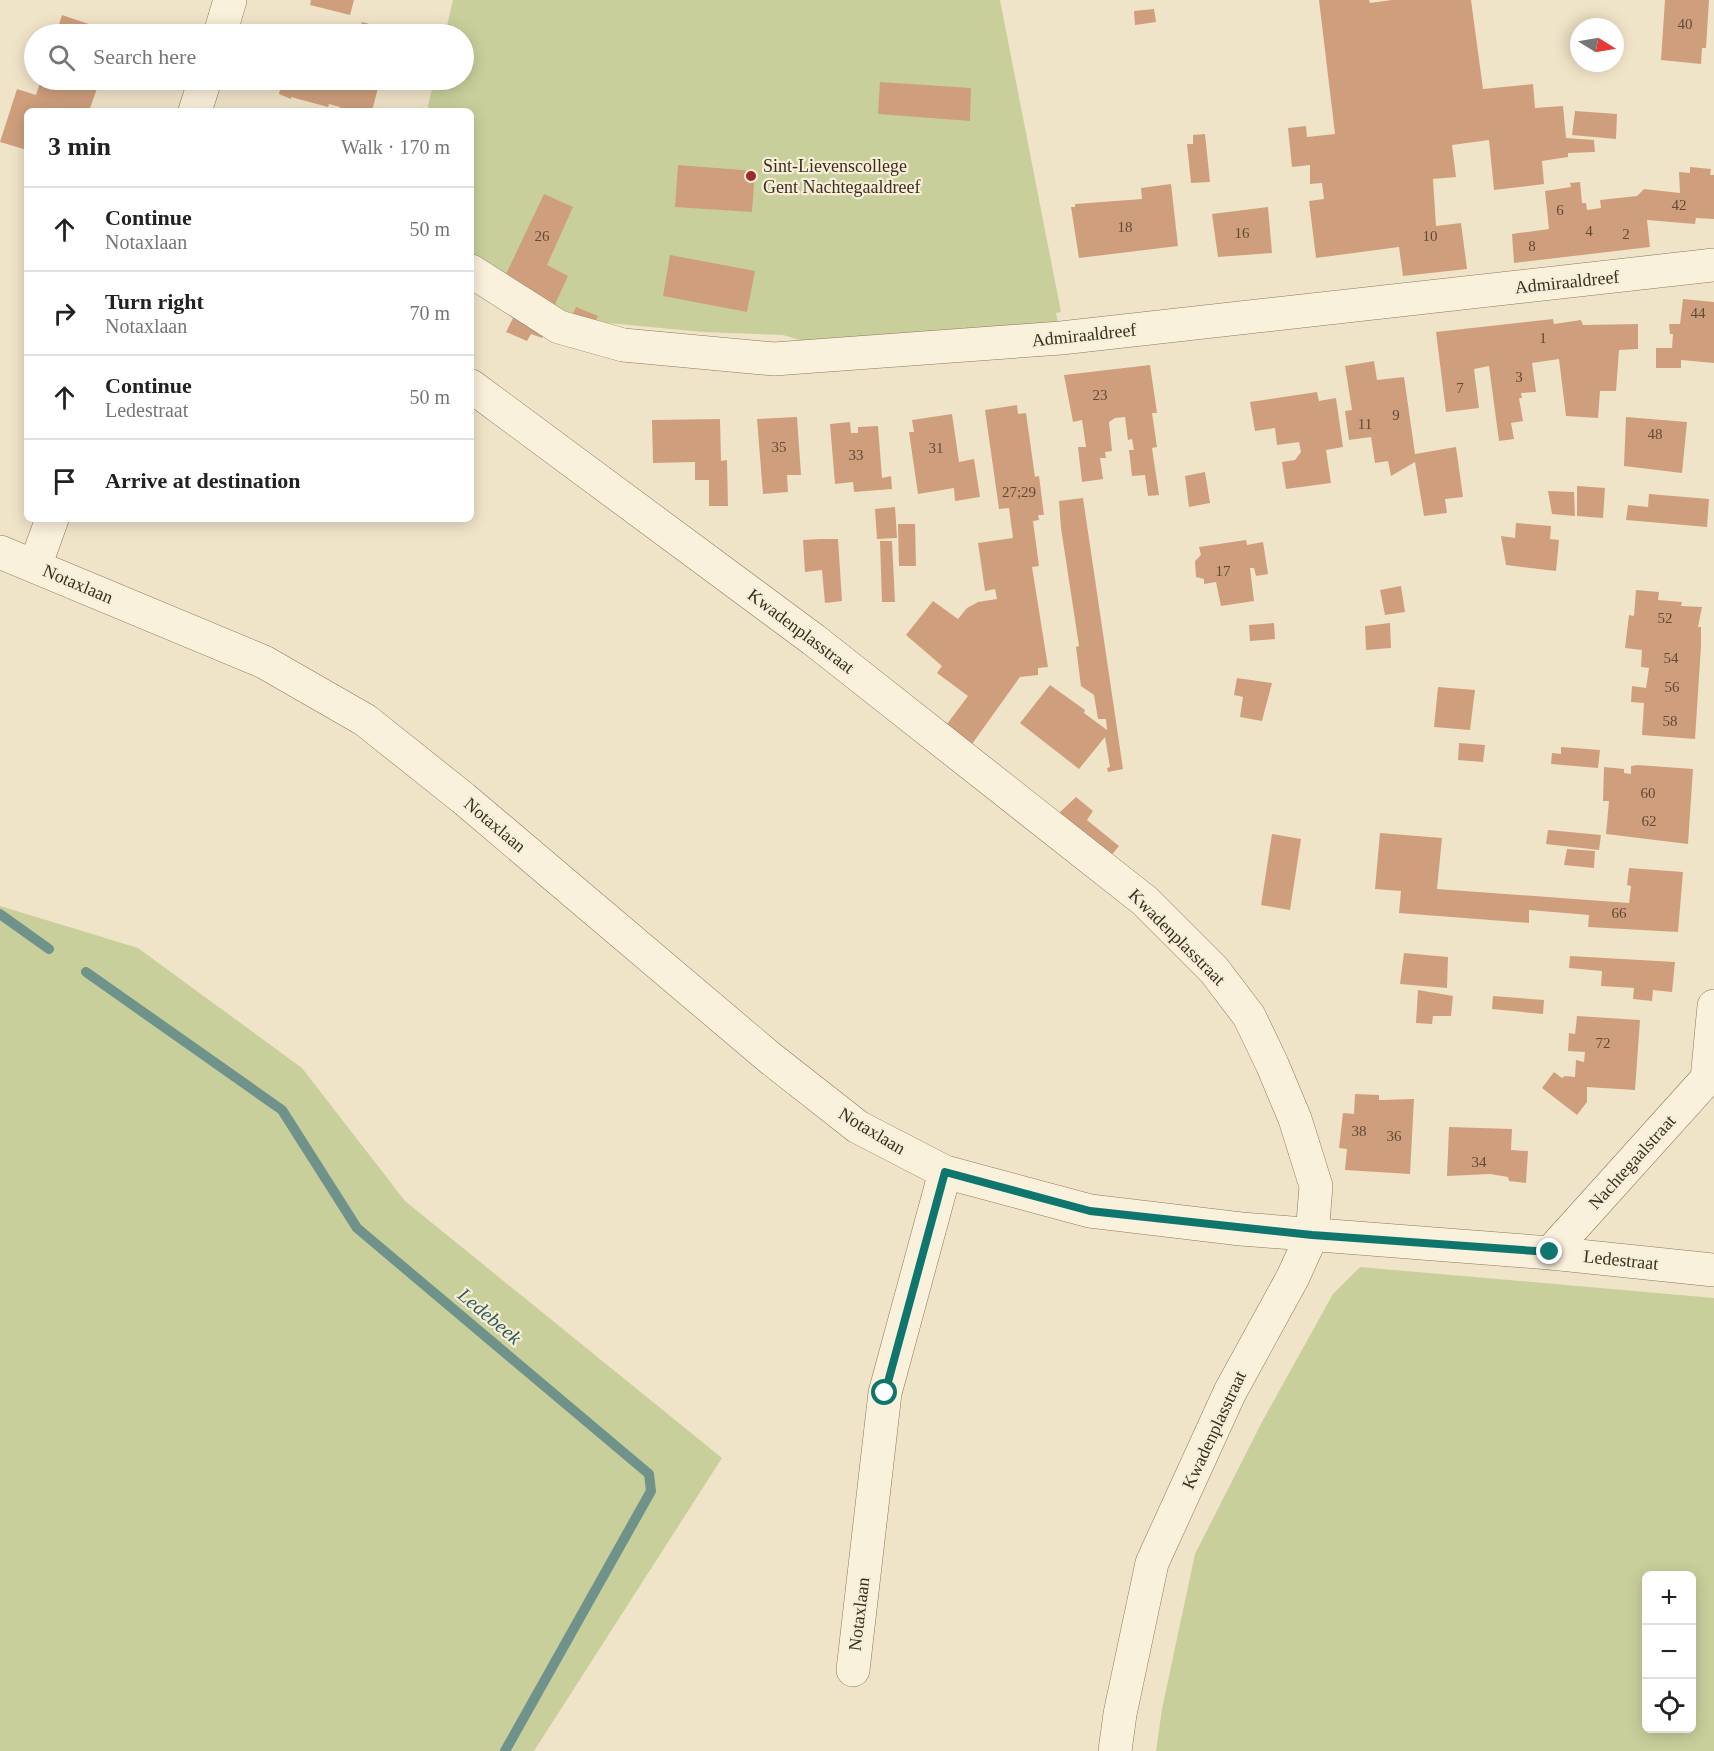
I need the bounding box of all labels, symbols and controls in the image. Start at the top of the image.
house number: 40 [1678,16,1693,32]
north arrow [1570,18,1624,72]
search box [24,24,474,90]
icon: search [45,41,78,74]
text: Search here [93,44,196,69]
text: 3 min [48,132,111,161]
text: Walk · 170 m [341,136,450,158]
place label: Sint-Lievenscollege Gent Nachtegaaldreef [763,156,920,197]
marker: Sint-Lievenscollege Gent Nachtegaaldreef [744,169,758,183]
house number: 42 [1672,197,1687,213]
house number: 6 [1556,202,1564,218]
text: Continue [105,205,192,230]
icon: ahead [48,213,81,246]
text: 50 m [409,218,450,240]
house number: 18 [1118,219,1133,235]
house number: 4 [1585,223,1593,239]
house number: 16 [1235,225,1250,241]
house number: 2 [1622,226,1630,242]
house number: 26 [535,228,550,244]
house number: 10 [1423,228,1438,244]
text: Notaxlaan [105,231,187,253]
house number: 8 [1528,238,1536,254]
street label: Admiraaldreef [1514,267,1620,297]
text: Turn right [105,289,204,314]
icon: right [48,297,81,330]
text: 70 m [409,302,450,324]
house number: 44 [1691,305,1706,321]
text: Notaxlaan [105,315,187,337]
street label: Admiraaldreef [1031,320,1137,350]
house number: 1 [1539,330,1547,346]
house number: 3 [1515,369,1523,385]
text: Continue [105,373,192,398]
house number: 7 [1456,380,1464,396]
icon: ahead [48,381,81,414]
text: 50 m [409,386,450,408]
house number: 23 [1093,387,1108,403]
text: Ledestraat [105,399,188,421]
house number: 9 [1392,407,1400,423]
house number: 11 [1358,416,1372,432]
house number: 48 [1648,426,1663,442]
house number: 35 [772,439,787,455]
house number: 31 [929,440,944,456]
house number: 33 [849,447,864,463]
icon: arrive [48,465,81,498]
text: Arrive at destination [105,468,301,493]
house number: 27;29 [1002,484,1036,500]
street label: Notaxlaan [40,560,116,608]
house number: 17 [1216,563,1231,579]
street label: Kwadenplasstraat [744,585,858,677]
house number: 52 [1658,610,1673,626]
house number: 54 [1664,650,1679,666]
house number: 56 [1665,679,1680,695]
house number: 58 [1663,713,1678,729]
house number: 60 [1641,785,1656,801]
street label: Notaxlaan [460,794,530,856]
house number: 62 [1642,813,1657,829]
street label: Kwadenplasstraat [1125,885,1229,989]
house number: 66 [1612,905,1627,921]
house number: 72 [1596,1035,1611,1051]
street label: Notaxlaan [835,1103,909,1159]
street label: Nachtegaalstraat [1584,1111,1680,1213]
house number: 38 [1352,1123,1367,1139]
house number: 36 [1387,1128,1402,1144]
house number: 34 [1472,1154,1487,1170]
route end [1536,1238,1562,1264]
street label: Ledestraat [1583,1246,1659,1274]
water label: Ledebeek [453,1283,527,1349]
street label: Kwadenplasstraat [1178,1368,1250,1492]
route start [871,1379,897,1405]
map controls [1642,1571,1696,1733]
button: + [1642,1571,1696,1625]
street label: Notaxlaan [845,1576,873,1652]
button: − [1642,1625,1696,1679]
button: locate [1642,1679,1696,1733]

